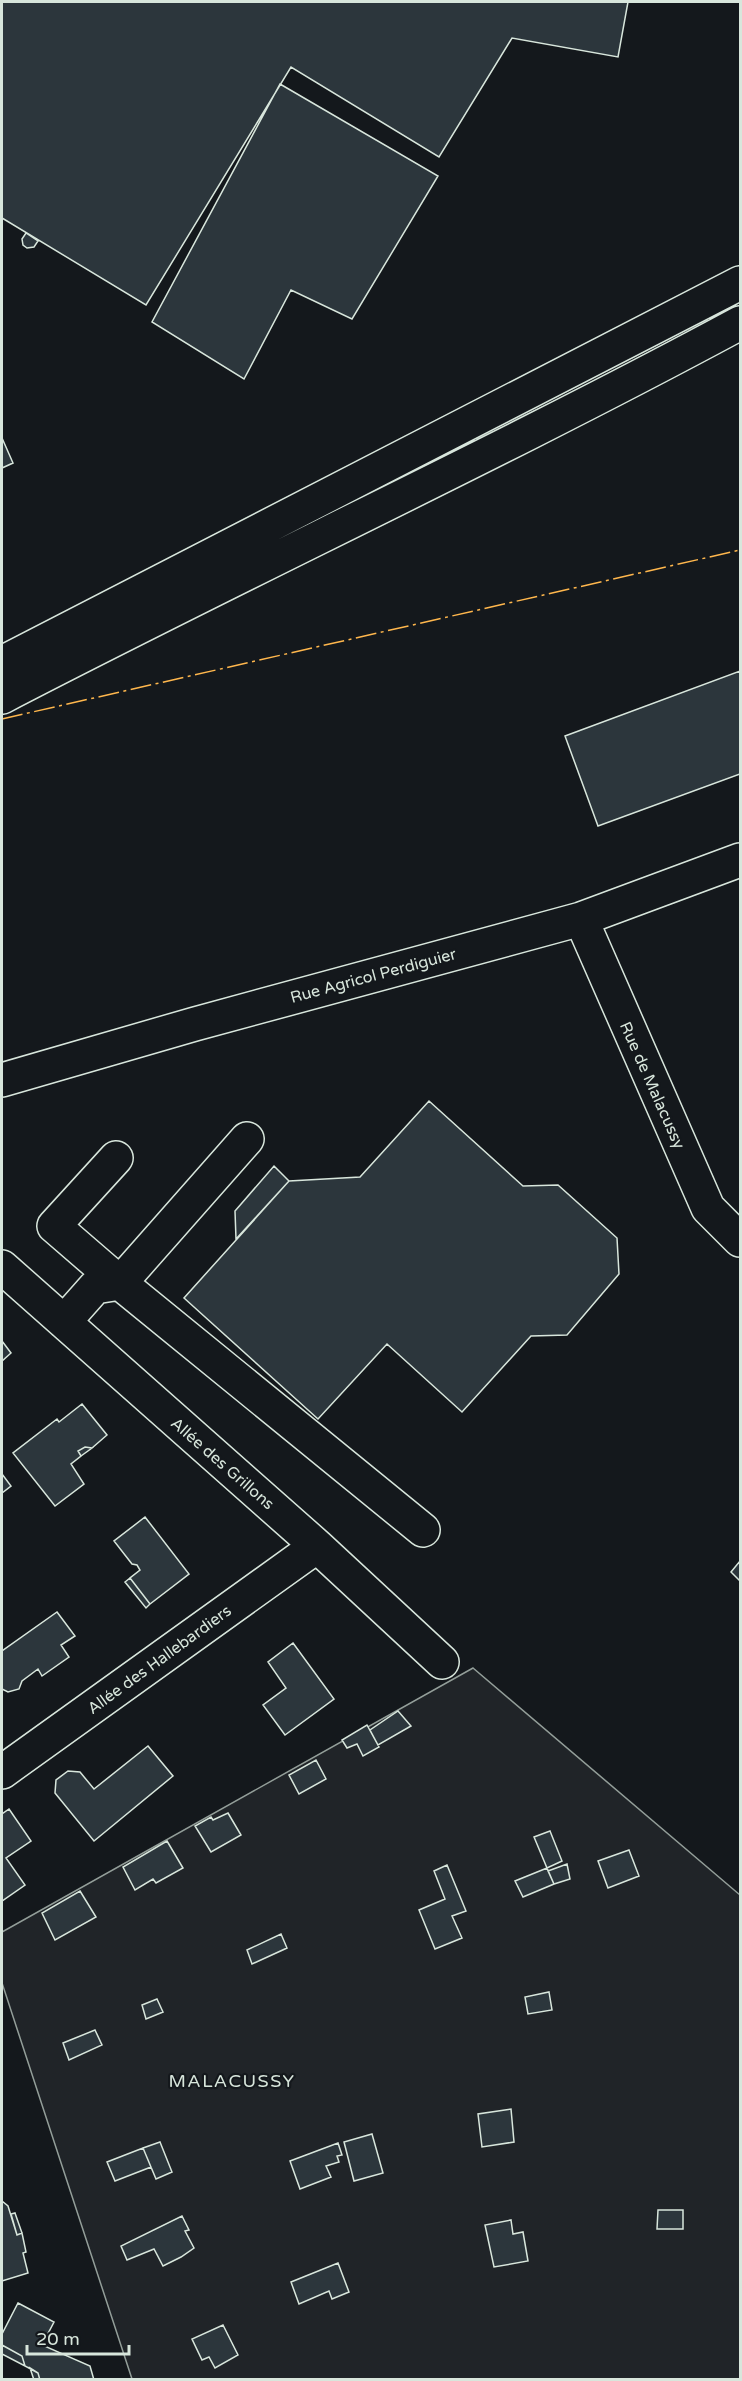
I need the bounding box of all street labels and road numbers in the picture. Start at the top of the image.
street label: Rue Agricol Perdiguier [288,944,459,1008]
street label: Rue de Malacussy [615,1019,689,1153]
street label: Allée des Grillons [167,1413,278,1514]
street label: Allée des Hallebardiers [84,1601,235,1719]

